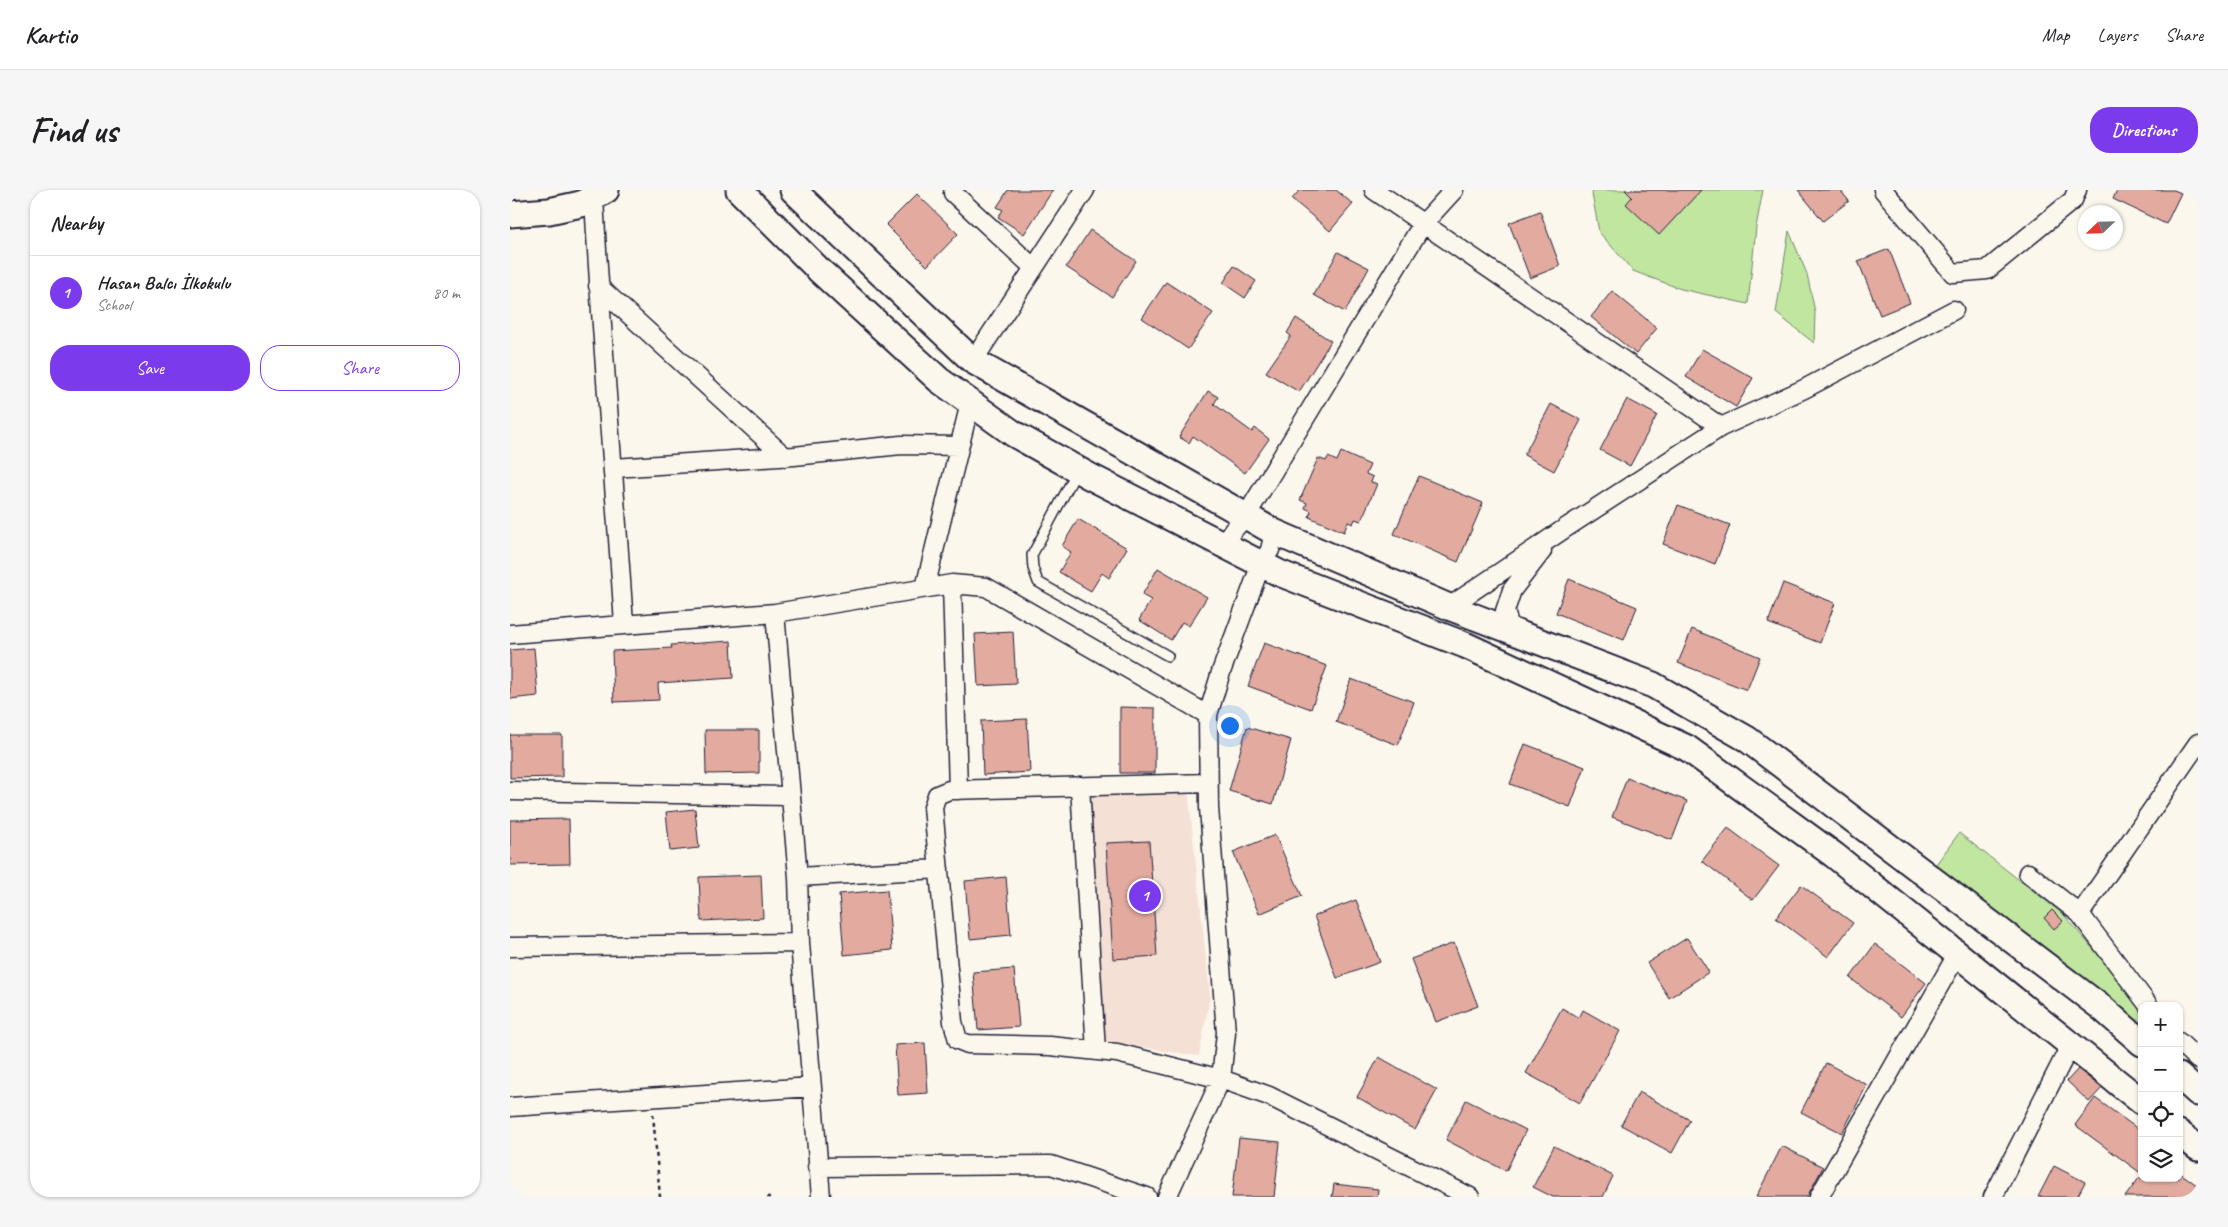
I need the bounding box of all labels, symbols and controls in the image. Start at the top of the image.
text: Kartio [25,20,77,50]
text: Map [2042,24,2070,46]
text: Layers [2098,24,2137,46]
text: Share [2165,24,2203,46]
button: Directions [2090,107,2198,153]
text: Find us [30,108,117,153]
north arrow [2078,205,2123,250]
text: Nearby [50,210,103,236]
text: Hasan Balcı İlkokulu [97,271,230,295]
text: 1 [62,283,70,303]
text: 80 m [433,283,460,303]
text: School [97,295,131,315]
button: Save [50,345,250,391]
button: Share [260,345,460,391]
your location [1217,713,1243,739]
pin: 1 [1129,877,1161,915]
map controls [2138,1002,2183,1182]
button: + [2138,1002,2183,1047]
button: − [2138,1047,2183,1092]
button: locate [2138,1092,2183,1137]
button: layers [2138,1137,2183,1182]

